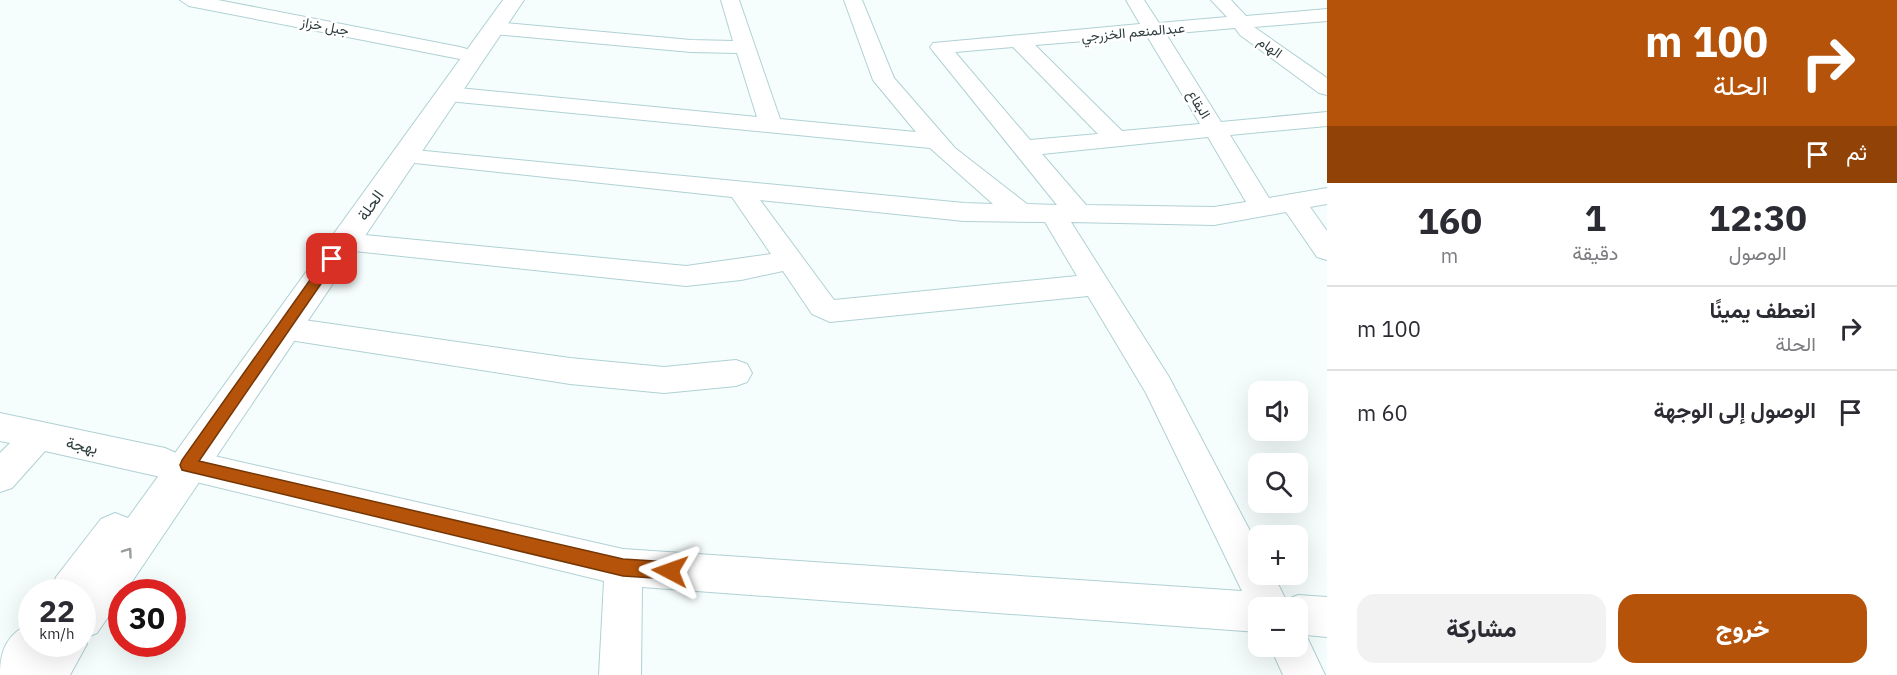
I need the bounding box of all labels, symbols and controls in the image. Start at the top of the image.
street label: جبل خزاز [298,12,351,39]
text: 100 m [1645,14,1768,69]
street label: عبدالمنعم الخزرجي [1080,19,1186,48]
icon: right [1789,24,1867,102]
street label: الهام [1254,32,1286,62]
text: الحلة [1713,67,1768,102]
street label: البقاع [1182,86,1215,123]
text: ثم [1846,137,1867,166]
icon: arrive [1801,138,1834,171]
street label: الحلة [352,186,388,224]
text: 1 [1584,194,1606,241]
text: 12:30 [1709,194,1807,241]
text: 160 [1417,197,1482,244]
pin [306,233,357,284]
text: دقيقة [1572,239,1618,266]
text: الوصول [1729,239,1787,266]
icon: arrive [315,242,348,275]
text: m [1441,242,1458,269]
text: انعطف يمينًا [1709,295,1816,324]
icon: right [1834,312,1867,345]
text: 100 m [1357,314,1421,343]
text: الحلة [1775,330,1816,357]
map controls [1248,381,1308,657]
button: sound [1248,381,1308,441]
text: الوصول إلى الوجهة [1654,395,1816,424]
icon: arrive [1834,396,1867,429]
text: 60 m [1357,398,1408,427]
street label: بهجة [64,432,100,459]
button: search [1248,453,1308,513]
button: + [1248,525,1308,585]
position arrow [638,539,702,603]
one-way arrow [120,548,132,558]
speed limit sign: 30 [108,579,186,657]
text: 22 [39,591,75,630]
button: مشاركة [1357,594,1606,663]
button: خروج [1618,594,1867,663]
button: − [1248,597,1308,657]
text: km/h [39,624,75,643]

